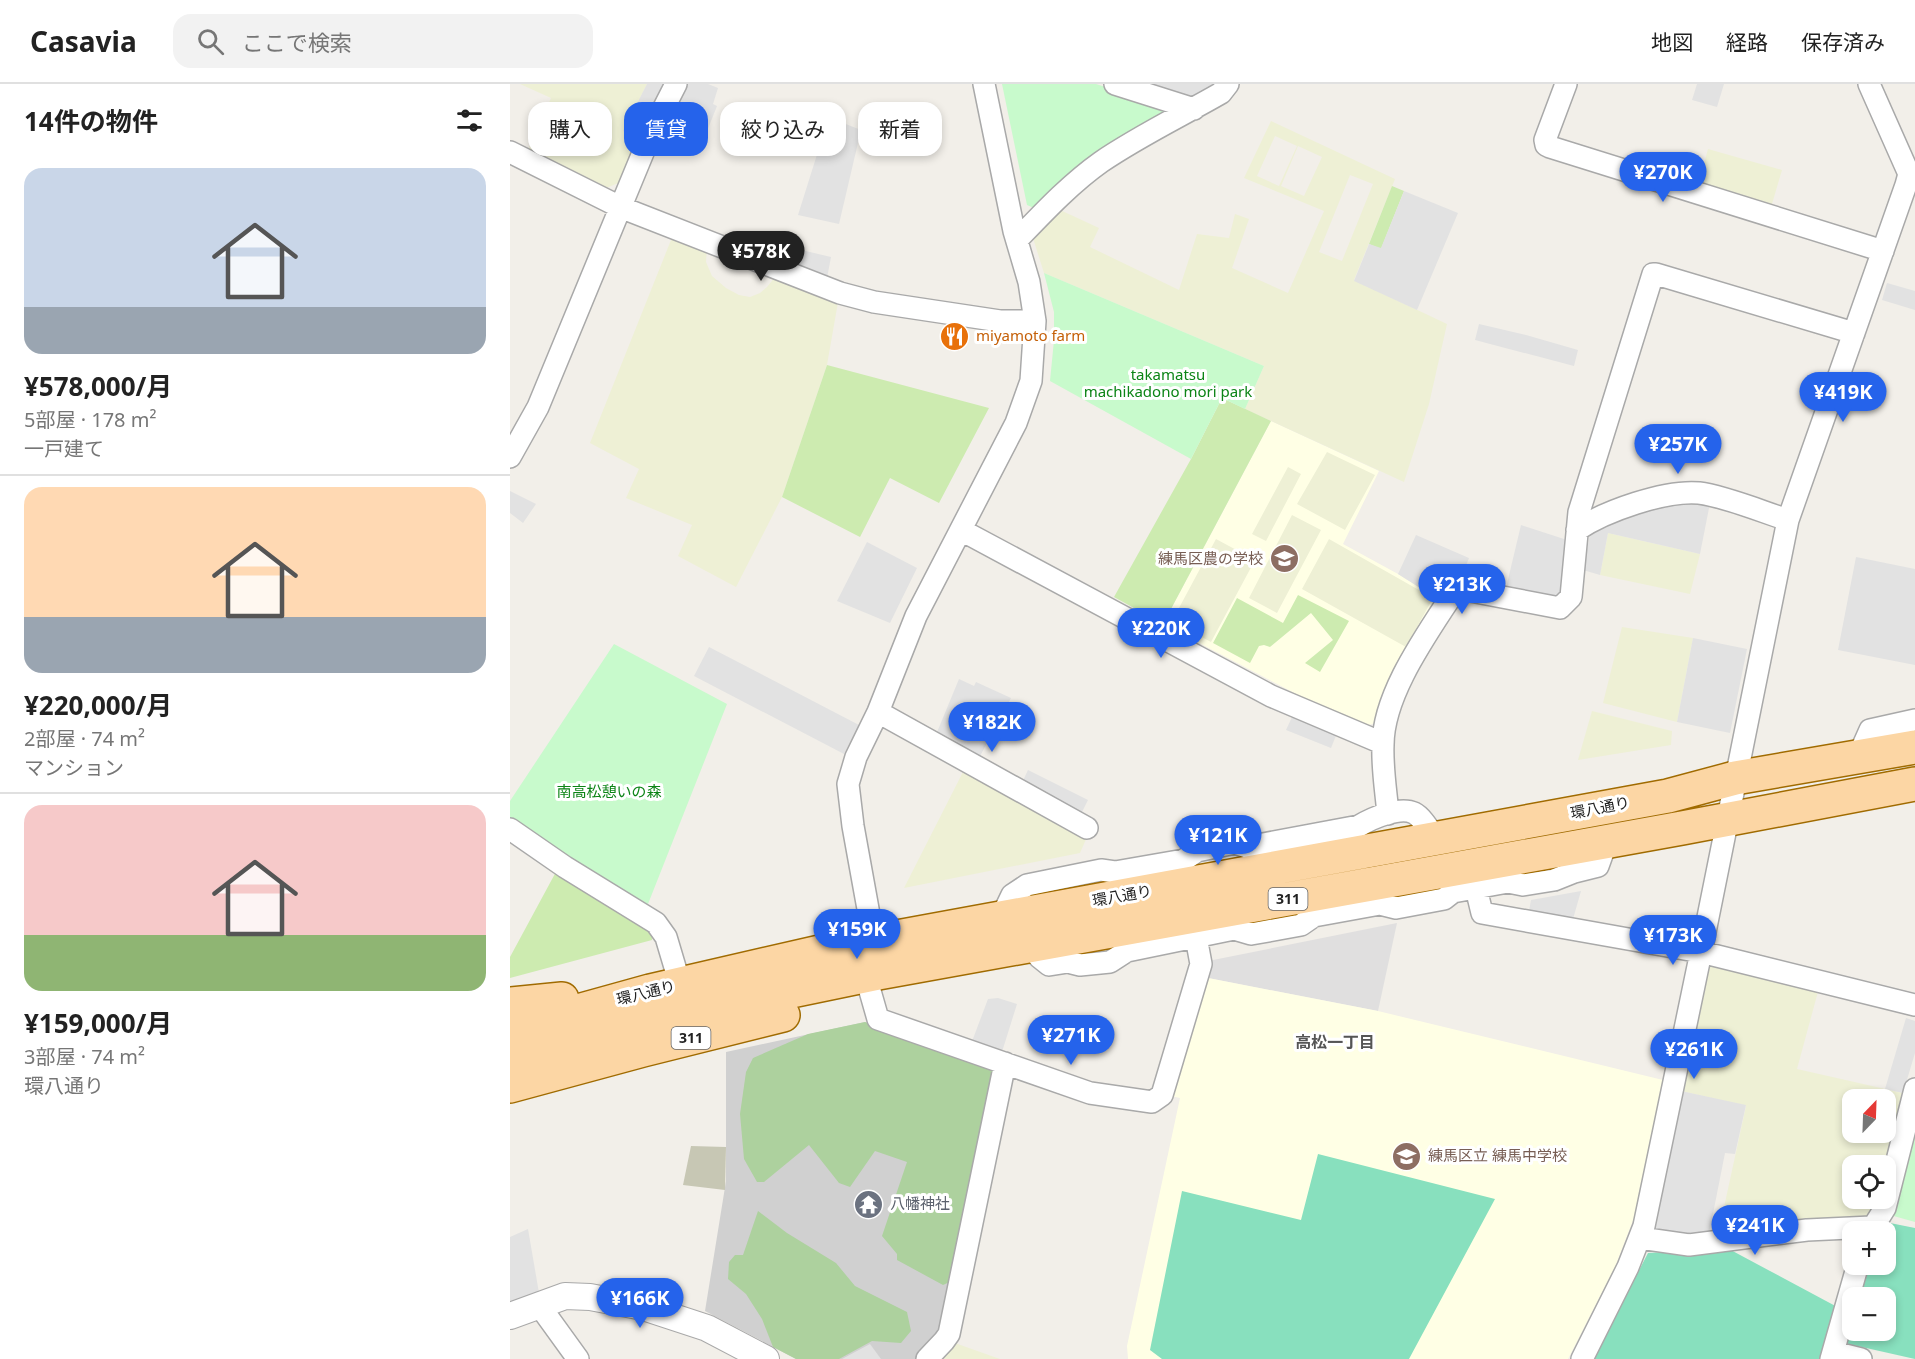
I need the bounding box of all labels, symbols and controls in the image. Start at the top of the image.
search box [173,14,593,68]
text: Casavia [30,22,137,60]
icon: search [194,25,227,58]
text: ここで検索 [242,27,352,57]
text: 地図 [1651,28,1693,56]
text: 経路 [1726,28,1768,56]
text: 保存済み [1801,28,1885,56]
chip: 購入 [528,102,612,156]
chip: 賃貸 [624,102,708,156]
chip: 絞り込み [720,102,846,156]
chip: 新着 [858,102,942,156]
text: 14件の物件 [24,103,158,139]
icon: filters [453,104,486,137]
pin: ¥270K [1621,152,1705,203]
text: ¥270K [1633,158,1693,185]
icon: home [201,207,309,315]
pin: ¥578K [719,231,803,282]
text: ¥578K [731,237,791,264]
restaurant icon: miyamoto farm [939,320,971,352]
place label: miyamoto farm [976,325,1085,345]
park label: takamatsu machikadono mori park [1084,364,1252,401]
text: ¥578,000/月 [24,368,172,404]
pin: ¥419K [1801,372,1885,423]
text: ¥419K [1813,378,1873,405]
text: 5部屋 · 178 m² [24,406,156,433]
pin: ¥257K [1636,424,1720,475]
text: ¥257K [1648,430,1708,457]
text: 一戸建て [24,435,104,462]
icon: home [201,526,309,634]
school or university icon: 練馬区農の学校 [1268,543,1300,575]
place label: 練馬区農の学校 [1158,548,1263,568]
pin: ¥213K [1420,564,1504,615]
text: ¥213K [1432,570,1492,597]
pin: ¥220K [1119,608,1203,659]
text: ¥220K [1131,614,1191,641]
text: ¥220,000/月 [24,687,172,723]
pin: ¥182K [950,702,1034,753]
text: ¥182K [962,708,1022,735]
text: 2部屋 · 74 m² [24,725,145,752]
text: マンション [24,754,124,781]
park label: 南高松憩いの森 [556,781,662,801]
street label: 環八通り [1568,791,1631,823]
pin: ¥121K [1176,815,1260,866]
text: ¥121K [1188,821,1248,848]
icon: home [201,844,309,952]
street label: 環八通り [1091,880,1153,910]
road number: 311 [1268,888,1308,910]
pin: ¥159K [815,909,899,960]
text: ¥159K [827,915,887,942]
pin: ¥173K [1631,915,1715,966]
text: ¥173K [1643,921,1703,948]
street label: 環八通り [614,975,677,1009]
text: ¥159,000/月 [24,1005,172,1041]
pin: ¥271K [1029,1015,1113,1066]
text: ¥271K [1041,1021,1101,1048]
road number: 311 [672,1027,711,1049]
pin: ¥261K [1652,1029,1736,1080]
district label: 高松一丁目 [1295,1031,1375,1053]
text: ¥261K [1664,1035,1724,1062]
text: 3部屋 · 74 m² [24,1043,145,1070]
text: 環八通り [24,1072,104,1099]
north arrow [1842,1089,1896,1143]
map controls [1842,1089,1896,1341]
school or university icon: 練馬区立 練馬中学校 [1391,1140,1423,1172]
place label: 練馬区立 練馬中学校 [1428,1145,1567,1165]
button: locate [1842,1155,1896,1209]
temple icon: 八幡神社 [853,1188,885,1220]
place label: 八幡神社 [890,1193,950,1213]
pin: ¥241K [1713,1205,1797,1256]
text: ¥241K [1725,1211,1785,1238]
button: + [1842,1221,1896,1275]
pin: ¥166K [598,1278,682,1329]
text: ¥166K [610,1284,670,1311]
button: − [1842,1287,1896,1341]

